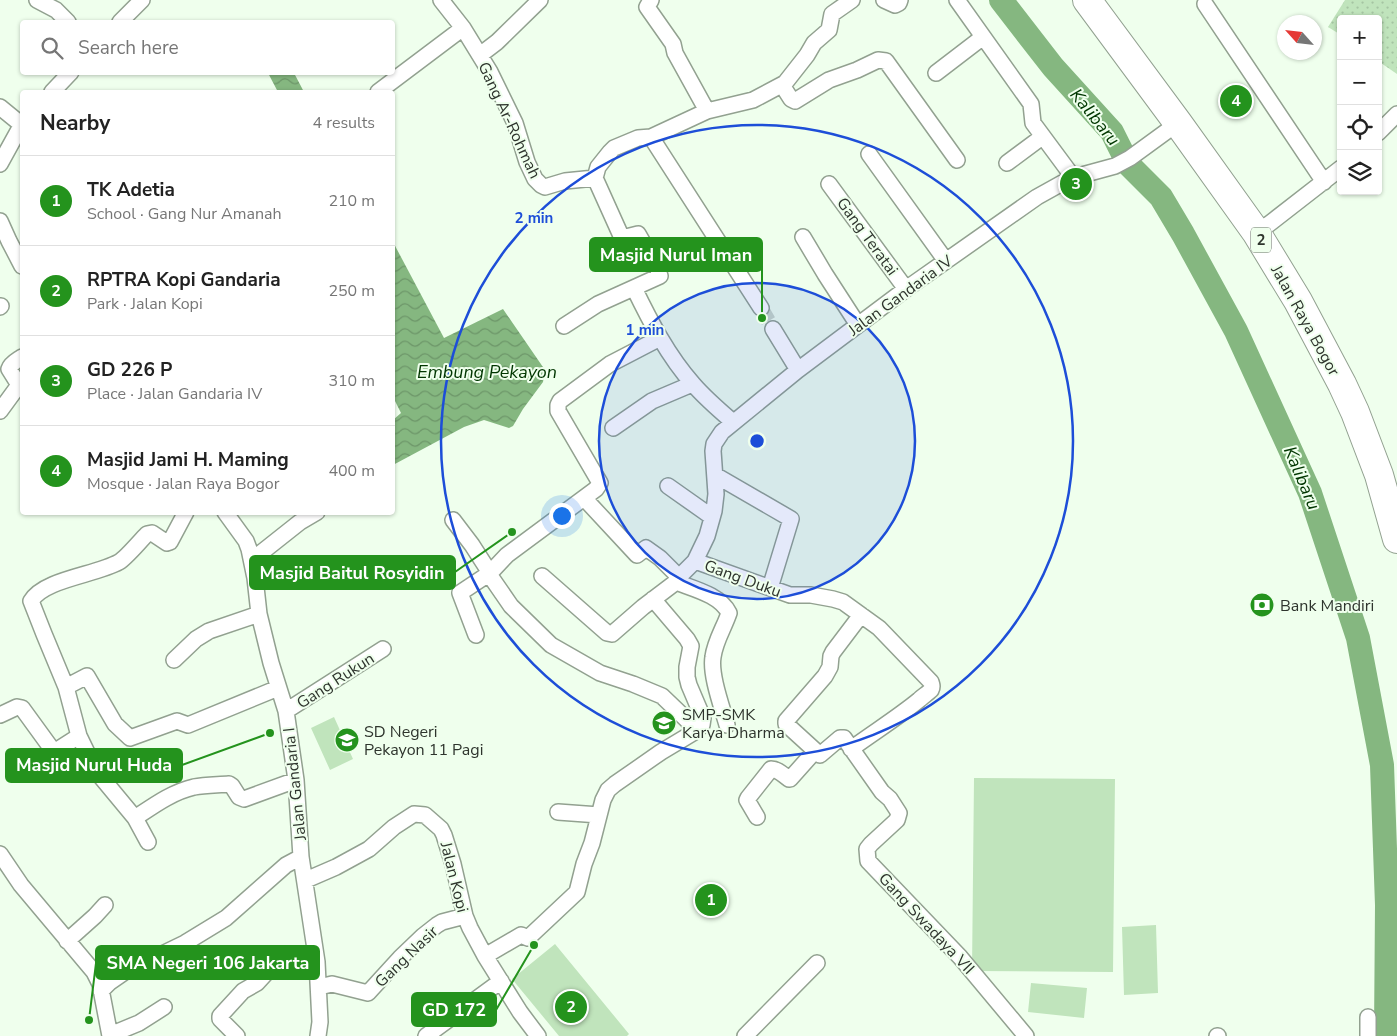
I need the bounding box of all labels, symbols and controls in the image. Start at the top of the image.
north arrow [1277,15,1322,60]
map controls [1337,15,1382,195]
button: + [1337,15,1382,60]
search box [20,20,395,75]
icon: search [38,34,66,62]
text: Search here [78,35,179,61]
street label: Gang Ar-Rohmah [472,59,546,182]
button: − [1337,60,1382,105]
pin: 4 [1220,82,1252,120]
water label: Kalibaru [1065,83,1125,151]
button: locate [1337,105,1382,150]
text: Nearby [40,109,110,137]
text: 4 results [313,112,375,134]
button: layers [1337,150,1382,195]
pin: 3 [1060,165,1092,203]
text: TK Adetia [87,177,175,203]
text: 1 [51,190,61,212]
text: 210 m [328,190,375,212]
street label: Gang Teratai [831,193,903,280]
text: School · Gang Nur Amanah [87,203,282,225]
text: 2 min [515,208,553,228]
road number: 2 [1251,228,1271,252]
callout: Masjid Nurul Iman [590,238,762,271]
text: Masjid Nurul Iman [600,243,752,267]
street label: Jalan Gandaria IV [843,250,958,342]
street label: Jalan Raya Bogor [1265,260,1345,380]
text: RPTRA Kopi Gandaria [87,267,281,293]
text: 2 [51,280,61,302]
text: 250 m [328,280,375,302]
text: Park · Jalan Kopi [87,293,203,315]
text: 1 min [626,320,664,340]
text: GD 226 P [87,357,172,383]
water label: Embung Pekayon [417,360,557,384]
text: 3 [51,370,61,392]
text: 310 m [328,370,375,392]
text: Place · Jalan Gandaria IV [87,383,262,405]
centre of rings [748,432,766,450]
water label: Kalibaru [1278,443,1326,513]
text: Masjid Jami H. Maming [87,447,289,473]
text: 4 [51,460,61,482]
text: 400 m [328,460,375,482]
text: Mosque · Jalan Raya Bogor [87,473,279,495]
your location [549,503,575,529]
street label: Gang Duku [701,555,784,603]
callout: Masjid Baitul Rosyidin [250,556,455,589]
text: Masjid Baitul Rosyidin [260,561,445,585]
bank icon: Bank Mandiri [1249,592,1275,618]
place label: Bank Mandiri [1280,595,1374,617]
street label: Gang Rukun [292,648,379,714]
place label: SMP-SMK Karya Dharma [682,704,785,744]
school or university icon: SMP-SMK Karya Dharma [651,710,677,736]
place label: SD Negeri Pekayon 11 Pagi [364,721,483,761]
street label: Jalan Gandaria I [278,726,312,842]
school or university icon: SD Negeri Pekayon 11 Pagi [334,727,360,753]
callout: Masjid Nurul Huda [6,749,182,782]
text: Masjid Nurul Huda [16,753,172,777]
street label: Jalan Kopi [434,839,473,915]
street label: Gang Swadaya VII [873,868,979,979]
pin: 1 [695,881,727,919]
street label: Gang Nasir [370,921,443,992]
callout: SMA Negeri 106 Jakarta [96,946,319,979]
text: SMA Negeri 106 Jakarta [107,951,309,975]
pin: 2 [555,988,587,1026]
callout: GD 172 [412,993,496,1026]
text: GD 172 [422,998,486,1022]

